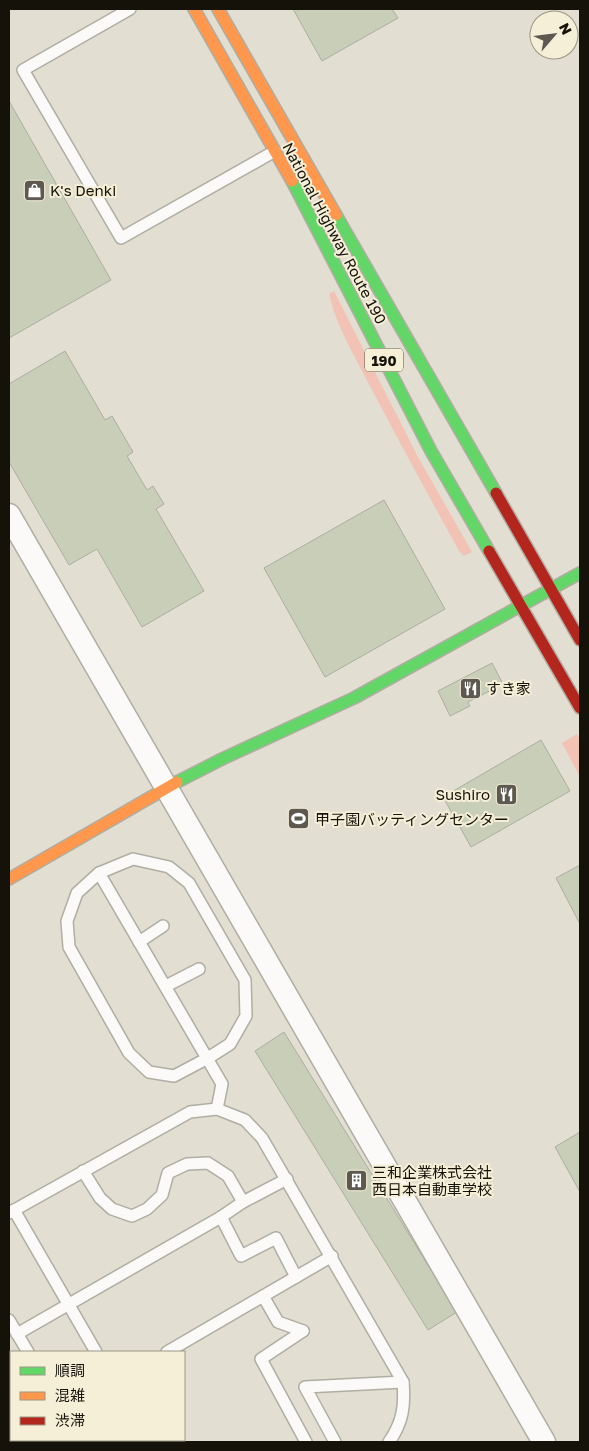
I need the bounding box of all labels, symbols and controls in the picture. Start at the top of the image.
north arrow [529,10,579,60]
text: N [556,20,576,37]
street label: National Highway Route 190 [279,139,391,327]
shop icon: K's Denki [22,178,46,202]
place label: K's Denki [50,181,116,199]
road number: 190 [365,348,403,372]
restaurant icon: すき家 [458,676,482,700]
place label: すき家 [486,679,531,697]
restaurant icon: Sushiro [494,782,518,806]
place label: Sushiro [435,785,490,803]
sports icon: 甲子園バッティングセンター [287,807,311,831]
place label: 甲子園バッティングセンター [315,810,509,828]
place label: 三和企業株式会社 西日本自動車学校 [372,1163,492,1198]
building icon: 三和企業株式会社 西日本自動車学校 [344,1169,368,1193]
legend [10,1351,185,1441]
text: 順調 [55,1361,85,1379]
text: 混雑 [55,1386,85,1404]
text: 渋滞 [55,1411,85,1429]

